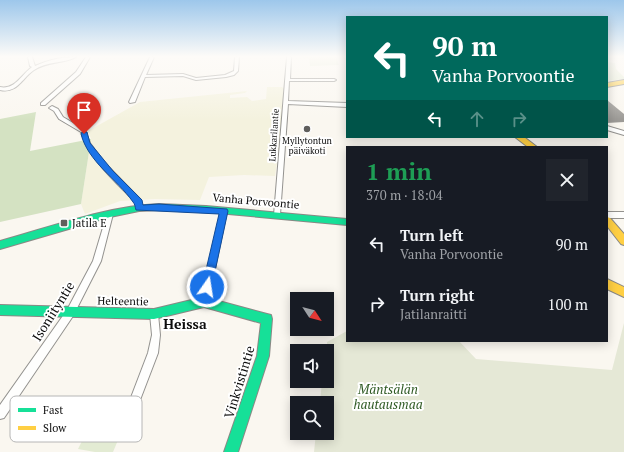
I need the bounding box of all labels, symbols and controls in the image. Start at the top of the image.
text: 90 m [432,27,497,64]
icon: left [366,32,418,84]
text: Vanha Porvoontie [432,63,575,87]
pin [67,93,101,134]
icon: arrive [73,99,95,121]
street label: Lukkarilantie [266,108,282,162]
icon: left [424,108,446,130]
icon: ahead [466,108,488,130]
icon: right [508,108,530,130]
marker: Myllytontun päiväkoti [302,124,312,134]
place label: Myllytontun päiväkoti [282,135,333,157]
text: 1 min [366,155,432,187]
button: close [546,159,588,201]
text: 370 m · 18:04 [366,186,443,204]
street label: Vanha Porvoontie [212,190,300,212]
place label: Jatila E [72,216,107,230]
marker: Jatila E [59,218,69,228]
text: Turn left [400,225,464,245]
icon: left [366,233,388,255]
text: 90 m [555,234,588,254]
text: Vanha Porvoontie [400,245,503,263]
position arrow [186,266,228,308]
street label: Isoniityntie [28,278,78,344]
text: Turn right [400,285,475,305]
north arrow [290,292,334,336]
map controls [290,292,334,440]
icon: right [366,293,388,315]
street label: Helteentie [97,294,149,308]
text: 100 m [547,294,588,314]
text: Jatilanraitti [400,305,467,323]
district label: Heissa [163,314,207,333]
street label: Vinkvistintie [219,343,259,421]
button: sound [290,344,334,388]
park label: Mäntsälän hautausmaa [353,380,423,413]
legend [10,396,142,442]
button: search [290,396,334,440]
text: Fast [43,403,63,417]
text: Slow [43,421,67,435]

